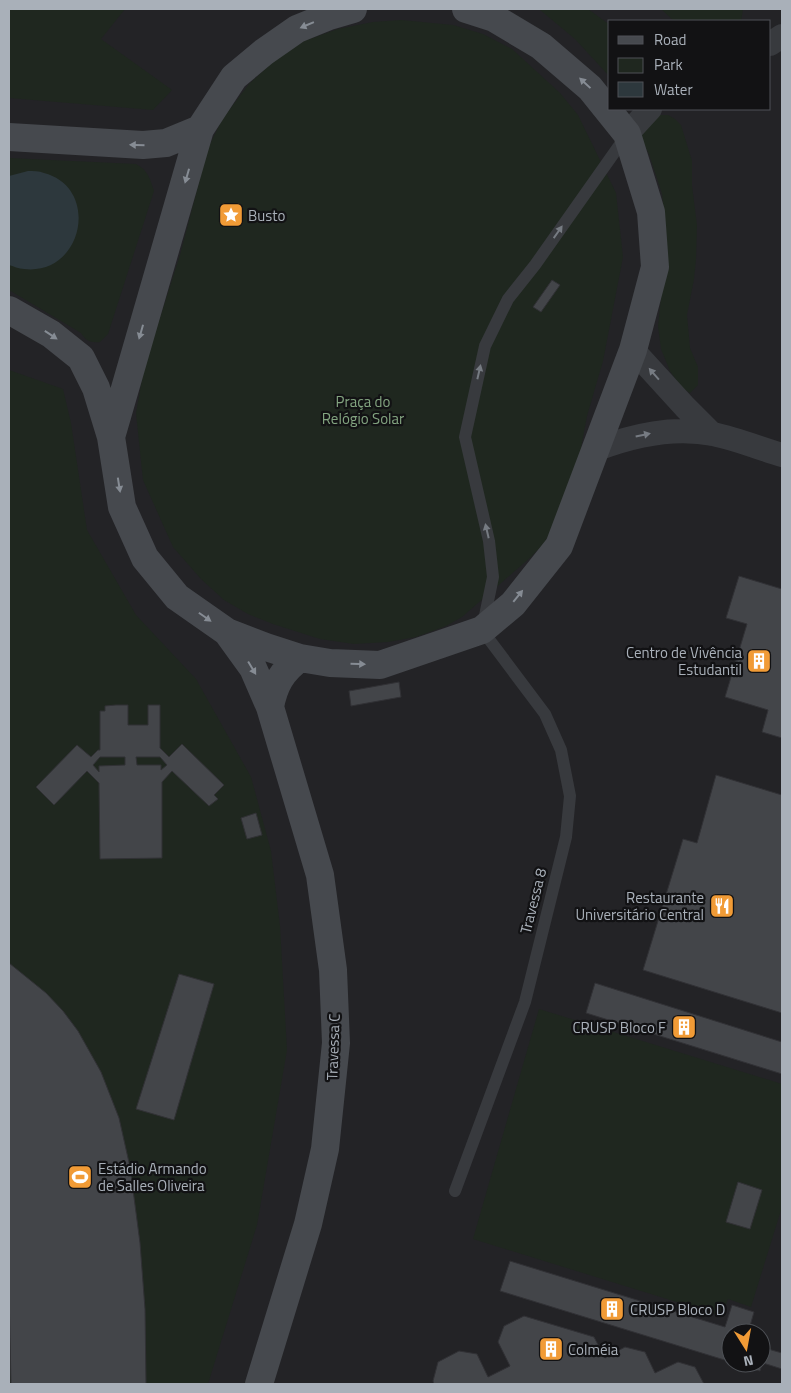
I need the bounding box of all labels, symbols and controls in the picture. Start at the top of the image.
legend [608,20,771,110]
one-way arrow [299,21,314,29]
text: Road [654,28,686,51]
text: Park [654,53,683,76]
one-way arrow [579,77,591,89]
text: Water [654,78,693,101]
one-way arrow [129,140,145,148]
one-way arrow [182,168,190,183]
place icon: Busto [218,202,244,228]
place label: Busto [248,204,285,227]
one-way arrow [553,225,563,239]
one-way arrow [137,324,145,339]
one-way arrow [44,330,58,340]
one-way arrow [475,365,483,380]
one-way arrow [648,368,660,380]
park label: Praça do Relógio Solar [322,390,404,430]
one-way arrow [636,431,651,439]
one-way arrow [115,478,123,494]
one-way arrow [483,523,491,538]
one-way arrow [513,590,524,603]
one-way arrow [198,612,212,622]
place label: Centro de Vivência Estudantil [626,641,742,681]
building icon: Centro de Vivência Estudantil [746,648,772,674]
one-way arrow [350,660,366,668]
one-way arrow [248,661,257,674]
street label: Travessa 8 [514,866,552,936]
place label: Restaurante Universitário Central [575,886,704,926]
restaurant icon: Restaurante Universitário Central [709,893,735,919]
street label: Travessa C [320,1013,346,1081]
building icon: CRUSP Bloco F [671,1014,697,1040]
place label: CRUSP Bloco F [572,1016,666,1039]
place label: Estádio Armando de Salles Oliveira [98,1157,207,1197]
sports icon: Estádio Armando de Salles Oliveira [67,1164,93,1190]
building icon: CRUSP Bloco D [599,1296,625,1322]
place label: CRUSP Bloco D [630,1298,725,1321]
north arrow [721,1323,771,1373]
building icon: Colméia [538,1336,564,1362]
place label: Colméia [568,1338,619,1361]
text: N [742,1350,755,1372]

